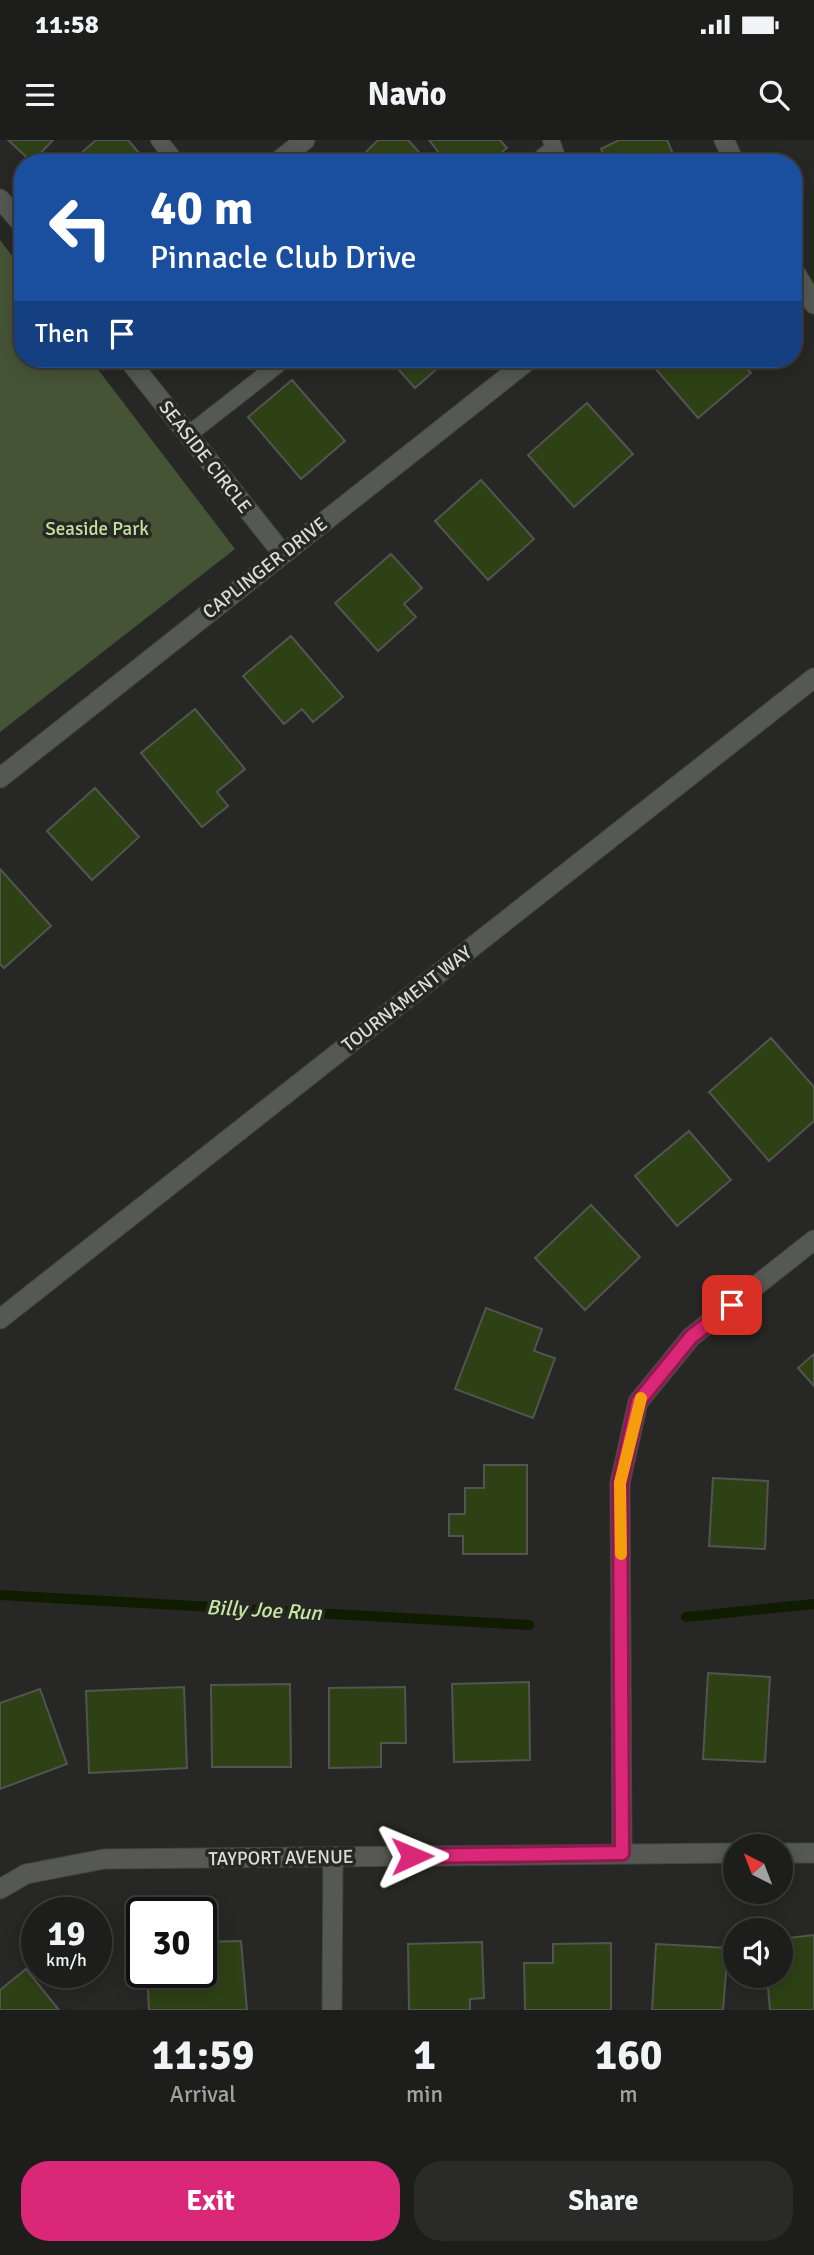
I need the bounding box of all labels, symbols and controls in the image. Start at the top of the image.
text: 11:58 [35,9,99,41]
text: Navio [367,75,447,114]
icon: menu [21,76,59,114]
icon: search [755,76,793,114]
text: 40 m [150,178,253,238]
icon: left [35,182,126,273]
text: Pinnacle Club Drive [150,238,416,277]
icon: arrive [103,315,141,353]
text: Then [35,318,89,350]
street label: SEASIDE CIRCLE [154,396,256,518]
street label: CAPLINGER DRIVE [198,512,332,624]
park label: Seaside Park [45,517,149,541]
street label: TOURNAMENT WAY [337,941,477,1057]
pin [702,1275,762,1335]
icon: arrive [713,1286,751,1324]
water label: Billy Joe Run [206,1594,323,1626]
position arrow [375,1819,449,1893]
north arrow [723,1834,793,1904]
map controls [723,1834,793,1988]
street label: TAYPORT AVENUE [208,1845,354,1871]
speed limit sign: 30 [126,1897,217,1988]
text: 19 [48,1912,85,1955]
button: sound [723,1918,793,1988]
text: km/h [46,1949,87,1971]
text: 11:59 [151,2030,255,2081]
text: 1 [413,2030,436,2081]
text: 160 [594,2030,663,2081]
text: Arrival [170,2080,236,2109]
text: min [406,2080,443,2109]
text: m [619,2080,638,2109]
button: Exit [21,2161,400,2241]
button: Share [414,2161,793,2241]

